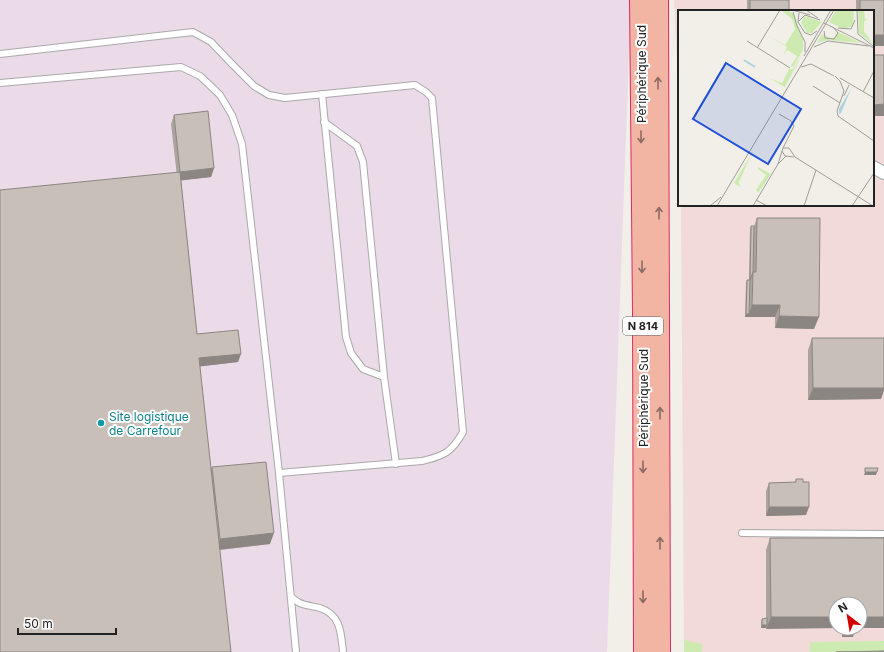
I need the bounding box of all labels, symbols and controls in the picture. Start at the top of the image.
inset map [678,10,874,206]
street label: Périphérique Sud [634,25,649,123]
one-way arrow [654,77,662,90]
one-way arrow [637,130,645,143]
one-way arrow [655,207,663,220]
one-way arrow [638,260,646,273]
road number: N 814 [623,317,663,335]
street label: Périphérique Sud [636,349,651,447]
one-way arrow [656,407,663,420]
place label: Site logistique de Carrefour [109,409,189,438]
marker: Site logistique de Carrefour [96,418,106,428]
one-way arrow [639,460,647,473]
one-way arrow [656,537,664,550]
one-way arrow [639,590,647,603]
north arrow [828,596,868,636]
text: N [836,599,850,616]
scale bar [18,610,116,636]
text: 50 m [24,616,53,631]

